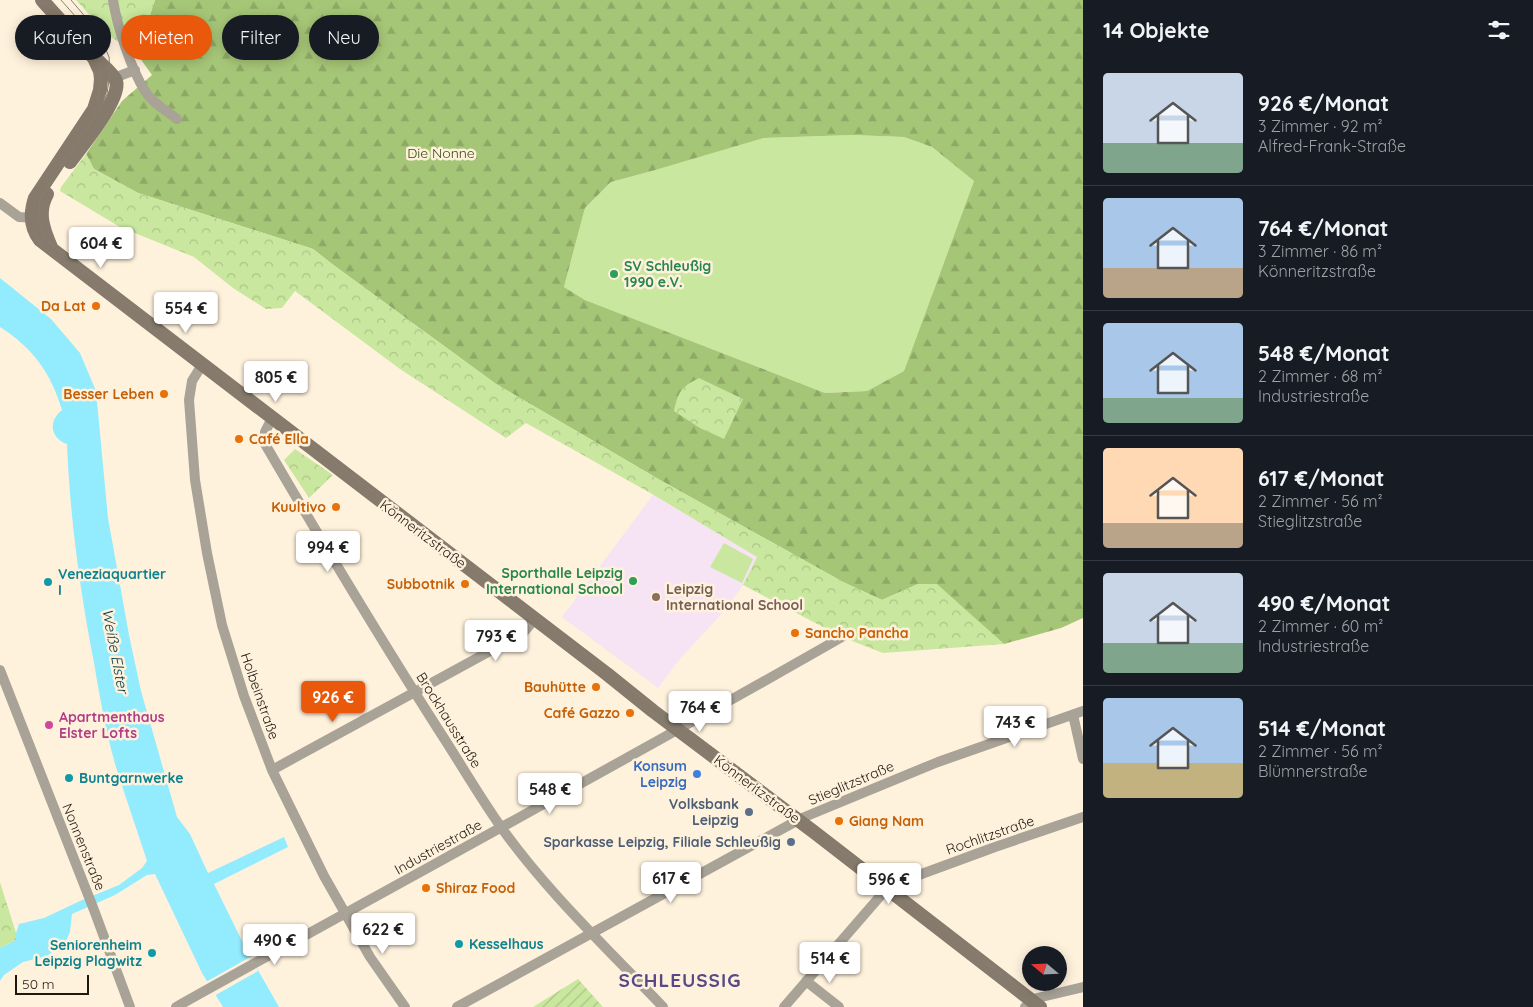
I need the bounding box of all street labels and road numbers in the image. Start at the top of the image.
street label: Könneritzstraße [376,496,470,572]
street label: Holbeinstraße [237,650,283,742]
street label: Brockhausstraße [412,669,486,771]
street label: Könneritzstraße [710,751,804,827]
street label: Stieglitzstraße [805,757,897,809]
street label: Nonnenstraße [58,801,110,893]
street label: Rochlitzstraße [944,811,1037,858]
street label: Industriestraße [391,816,485,878]

